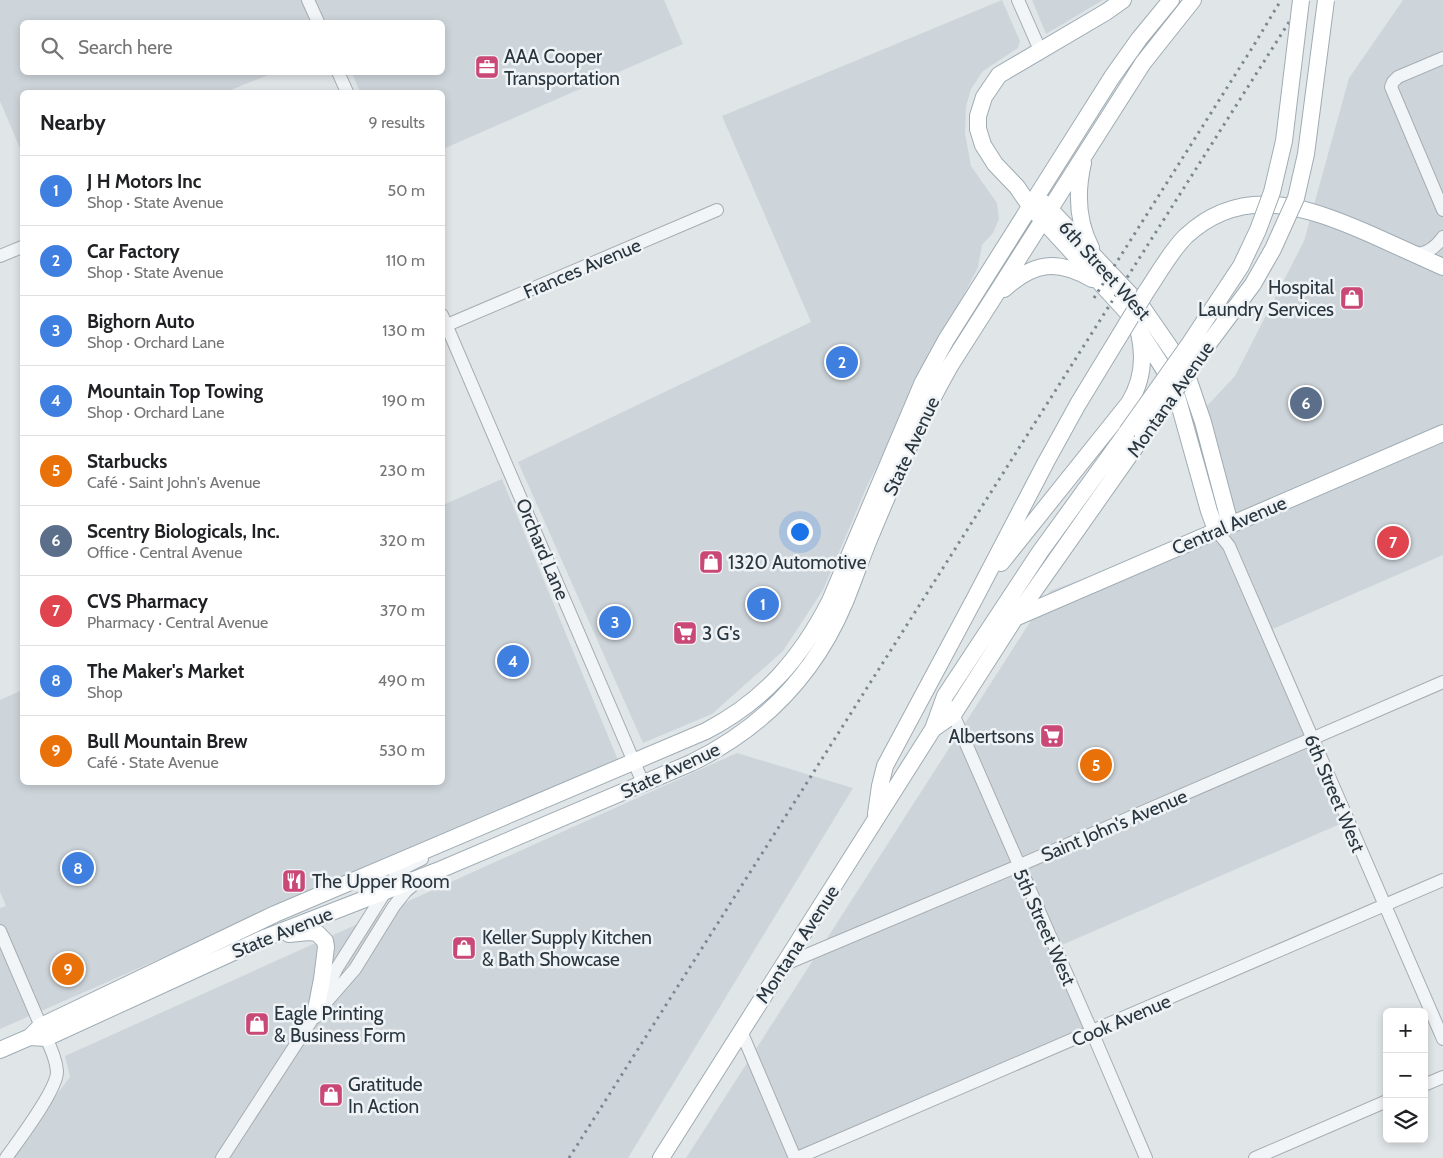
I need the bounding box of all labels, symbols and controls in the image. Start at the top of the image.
search box [20,20,445,75]
icon: search [38,34,66,62]
text: Search here [78,36,172,59]
place label: AAA Cooper Transportation [504,45,620,90]
office icon: AAA Cooper Transportation [474,54,500,80]
text: Nearby [40,110,106,135]
text: 9 results [369,113,425,132]
text: J H Motors Inc [87,170,201,193]
text: 1 [53,181,59,200]
text: 50 m [388,181,425,200]
text: Shop · State Avenue [87,193,224,212]
street label: 6th Street West [1054,216,1156,325]
street label: Frances Avenue [520,233,645,304]
text: Car Factory [87,240,180,263]
text: 2 [52,251,60,270]
text: 110 m [386,251,425,270]
text: Shop · State Avenue [87,263,224,282]
place label: Hospital Laundry Services [1198,276,1335,321]
shop icon: Hospital Laundry Services [1339,285,1365,311]
text: Bighorn Auto [87,310,195,333]
text: 3 [52,321,60,340]
text: 130 m [382,321,425,340]
text: Shop · Orchard Lane [87,333,224,352]
street label: Montana Avenue [1122,337,1219,462]
pin: 2 [826,343,858,381]
text: Mountain Top Towing [87,380,263,403]
pin: 6 [1290,384,1322,422]
text: 4 [51,391,61,410]
text: 190 m [382,391,425,410]
street label: State Avenue [878,393,945,499]
text: Shop · Orchard Lane [87,403,224,422]
text: Starbucks [87,450,167,473]
text: 5 [52,461,60,480]
text: 230 m [379,461,425,480]
text: Café · Saint John's Avenue [87,473,261,492]
street label: Central Avenue [1169,491,1290,560]
street label: Orchard Lane [511,495,574,604]
your location [787,519,813,545]
text: Scentry Biologicals, Inc. [87,520,280,543]
pin: 7 [1377,523,1409,561]
text: 6 [52,531,61,550]
text: 320 m [379,531,425,550]
text: Office · Central Avenue [87,543,242,562]
shop icon: 1320 Automotive [698,549,724,575]
place label: 1320 Automotive [728,551,867,574]
pin: 1 [747,585,779,623]
text: CVS Pharmacy [87,590,208,613]
text: 7 [52,601,60,620]
text: 370 m [380,601,425,620]
pin: 3 [599,603,631,641]
text: Pharmacy · Central Avenue [87,613,268,632]
supermarket icon: 3 G's [672,620,698,646]
place label: 3 G's [702,622,740,645]
pin: 4 [497,642,529,680]
text: The Maker's Market [87,660,244,683]
text: 8 [51,671,61,690]
text: 490 m [378,671,425,690]
text: Shop [87,683,123,702]
supermarket icon: Albertsons [1039,723,1065,749]
place label: Albertsons [948,725,1034,748]
text: Bull Mountain Brew [87,730,248,753]
street label: 6th Street West [1299,731,1370,856]
street label: State Avenue [617,737,724,803]
text: 9 [52,741,61,760]
text: 530 m [379,741,425,760]
pin: 5 [1080,746,1112,784]
text: Café · State Avenue [87,753,219,772]
street label: Saint John's Avenue [1038,784,1191,867]
pin: 8 [62,849,94,887]
street label: 5th Street West [1008,865,1081,990]
restaurant icon: The Upper Room [281,868,307,894]
place label: The Upper Room [312,870,450,893]
street label: Montana Avenue [751,881,844,1008]
street label: State Avenue [228,902,336,963]
place label: Keller Supply Kitchen & Bath Showcase [482,926,652,971]
shop icon: Keller Supply Kitchen & Bath Showcase [451,935,477,961]
pin: 9 [52,950,84,988]
street label: Cook Avenue [1068,989,1174,1052]
place label: Eagle Printing & Business Form [274,1002,406,1047]
map controls [1383,1008,1428,1143]
button: + [1383,1008,1428,1053]
shop icon: Eagle Printing & Business Form [244,1011,270,1037]
button: − [1383,1053,1428,1098]
place label: Gratitude In Action [348,1073,423,1118]
shop icon: Gratitude In Action [318,1082,344,1108]
button: layers [1383,1098,1428,1143]

